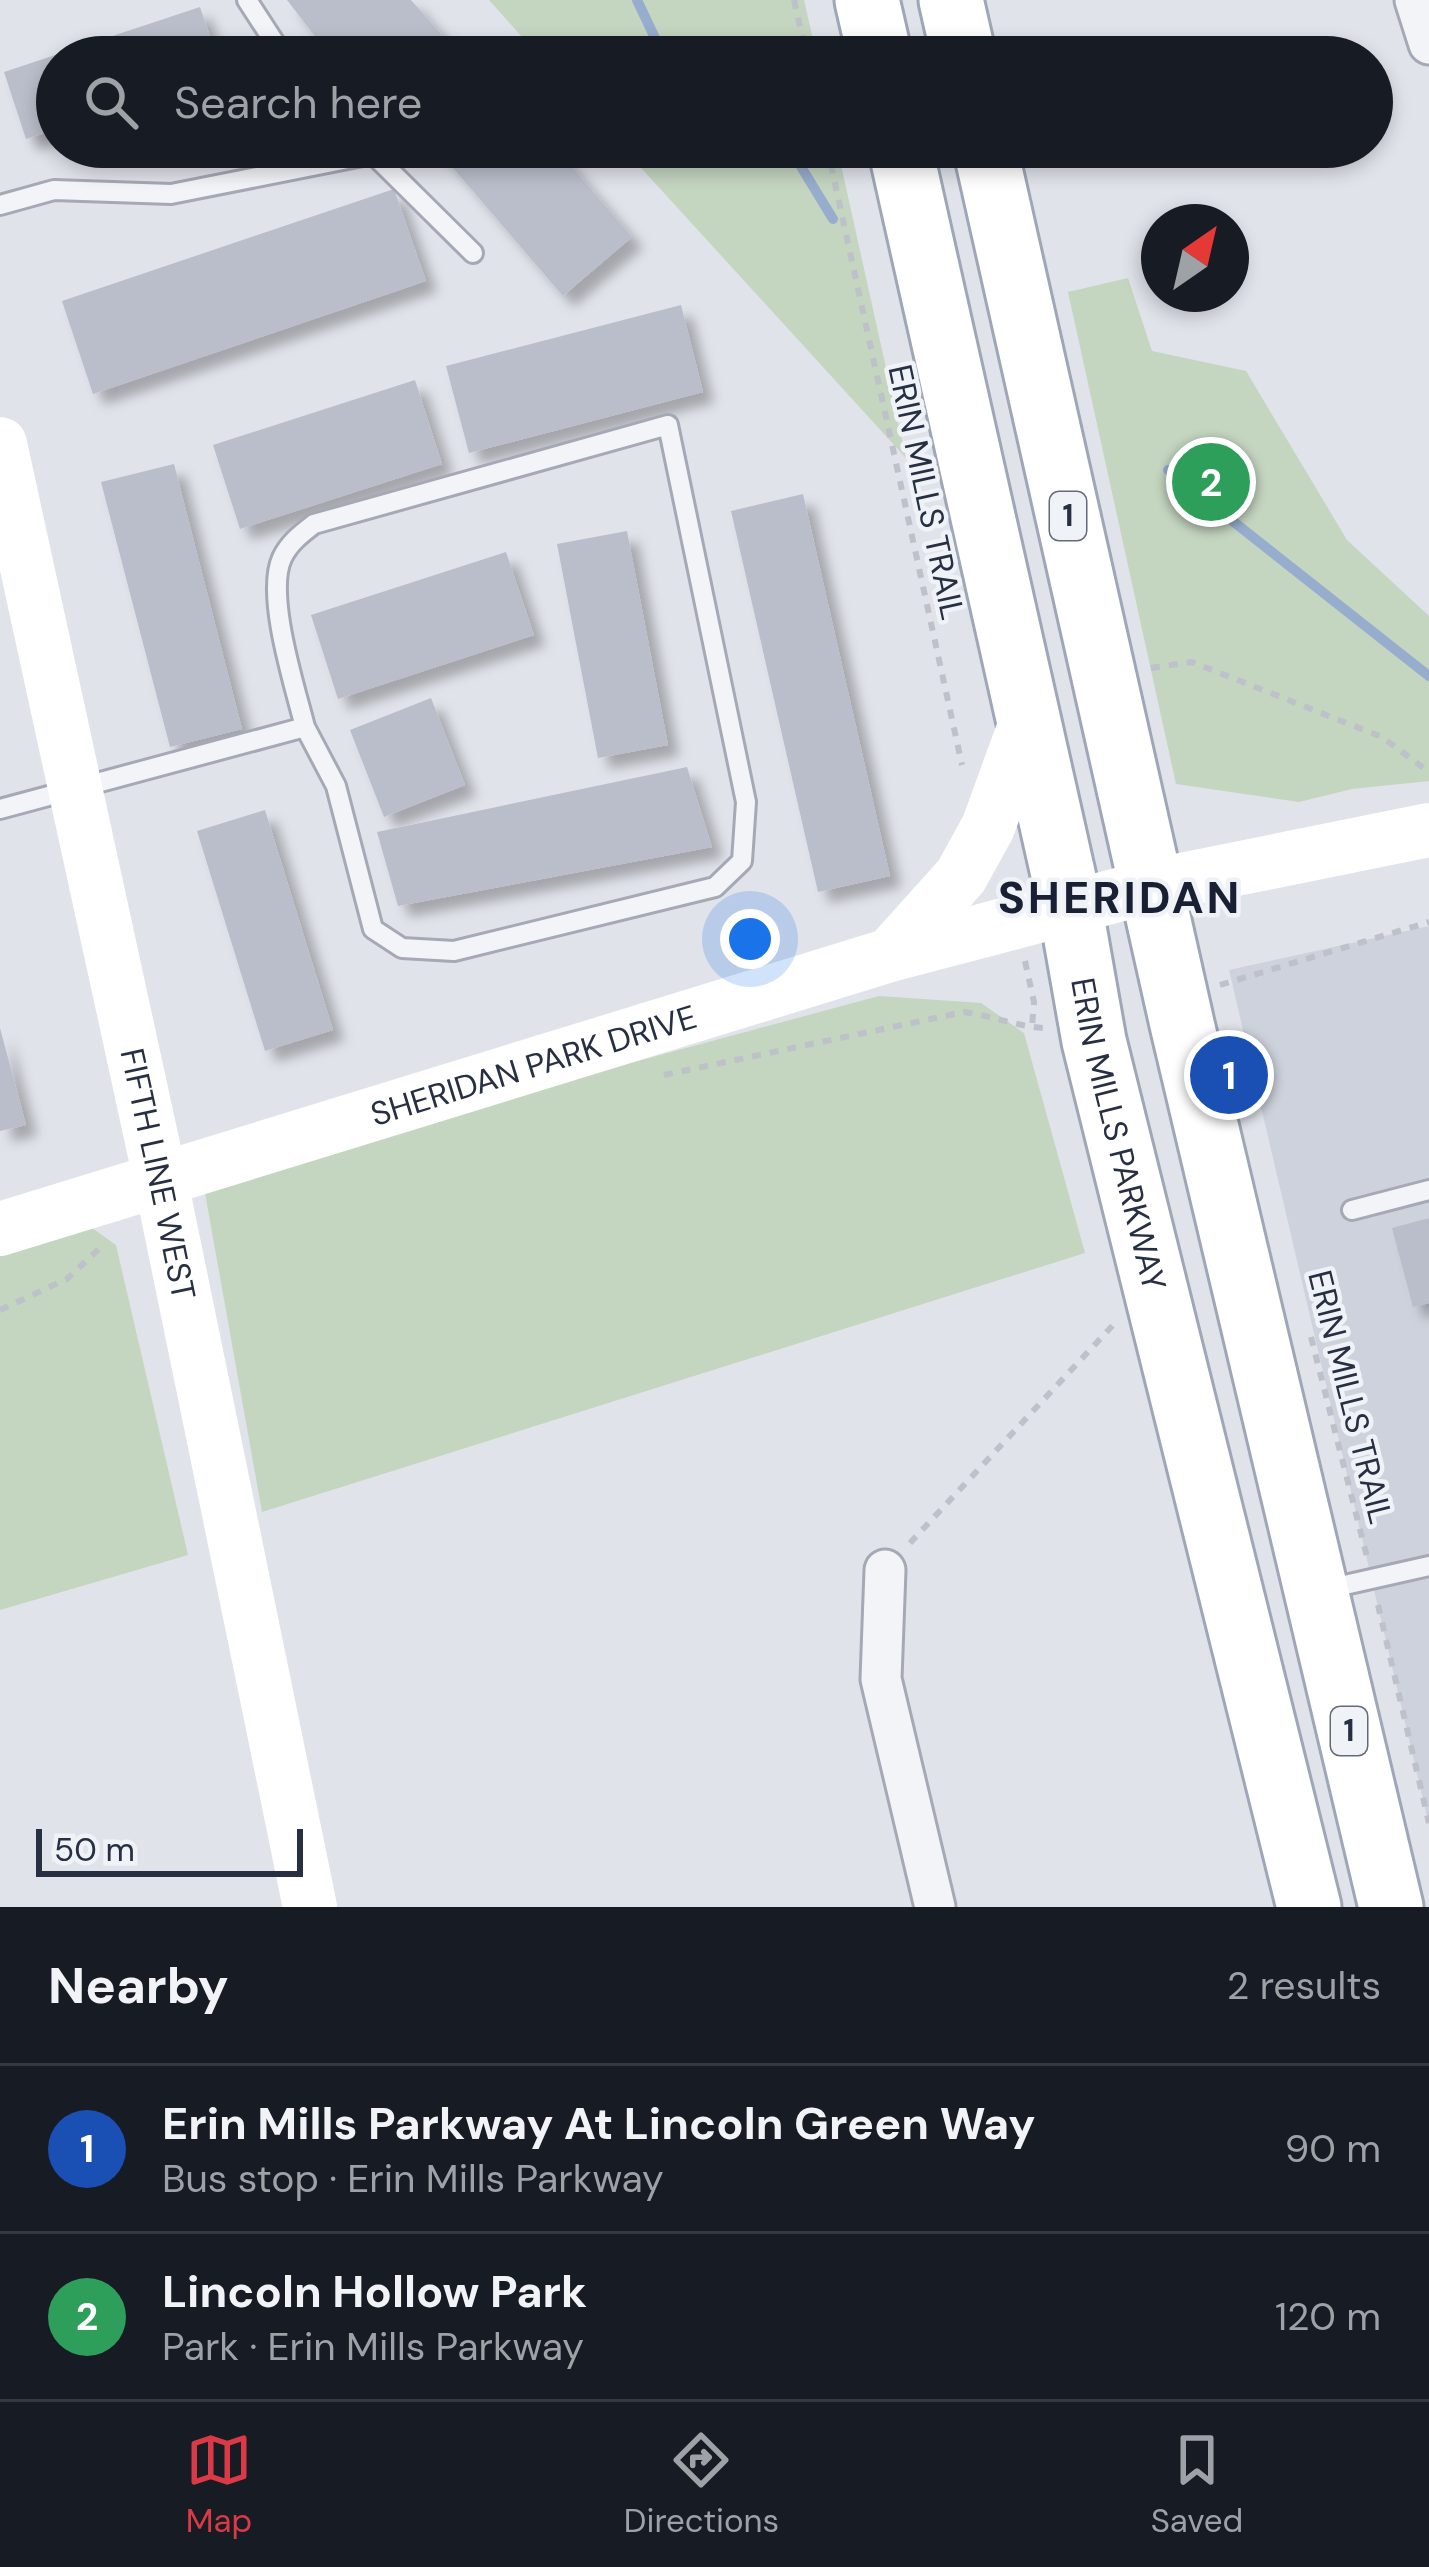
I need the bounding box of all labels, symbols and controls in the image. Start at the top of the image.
search box [36,36,1393,168]
icon: search [78,69,144,135]
text: Search here [174,73,422,132]
north arrow [1141,204,1249,312]
street label: ERIN MILLS TRAIL [878,361,975,624]
pin: 2 [1172,437,1250,527]
road number: 1 [1050,492,1086,540]
district label: SHERIDAN [998,868,1242,927]
your location [720,909,780,969]
street label: ERIN MILLS PARKWAY [1061,974,1176,1295]
street label: SHERIDAN PARK DRIVE [365,995,702,1136]
pin: 1 [1190,1030,1268,1120]
street label: FIFTH LINE WEST [110,1044,206,1304]
street label: ERIN MILLS TRAIL [1298,1266,1403,1528]
road number: 1 [1331,1707,1367,1755]
scale bar [36,1823,303,1876]
text: 50 m [54,1828,135,1871]
text: Nearby [48,1952,229,2019]
text: 2 results [1227,1960,1381,2011]
text: Erin Mills Parkway At Lincoln Green Way [162,2094,1036,2153]
text: 1 [80,2123,94,2174]
text: 90 m [1285,2123,1381,2174]
text: Bus stop · Erin Mills Parkway [162,2153,664,2204]
text: Lincoln Hollow Park [162,2262,587,2321]
text: 2 [76,2291,98,2342]
text: 120 m [1275,2291,1381,2342]
text: Park · Erin Mills Parkway [162,2321,584,2372]
tab: Map [186,2427,252,2542]
tab: Directions [624,2427,779,2542]
tab: Saved [1151,2427,1243,2542]

